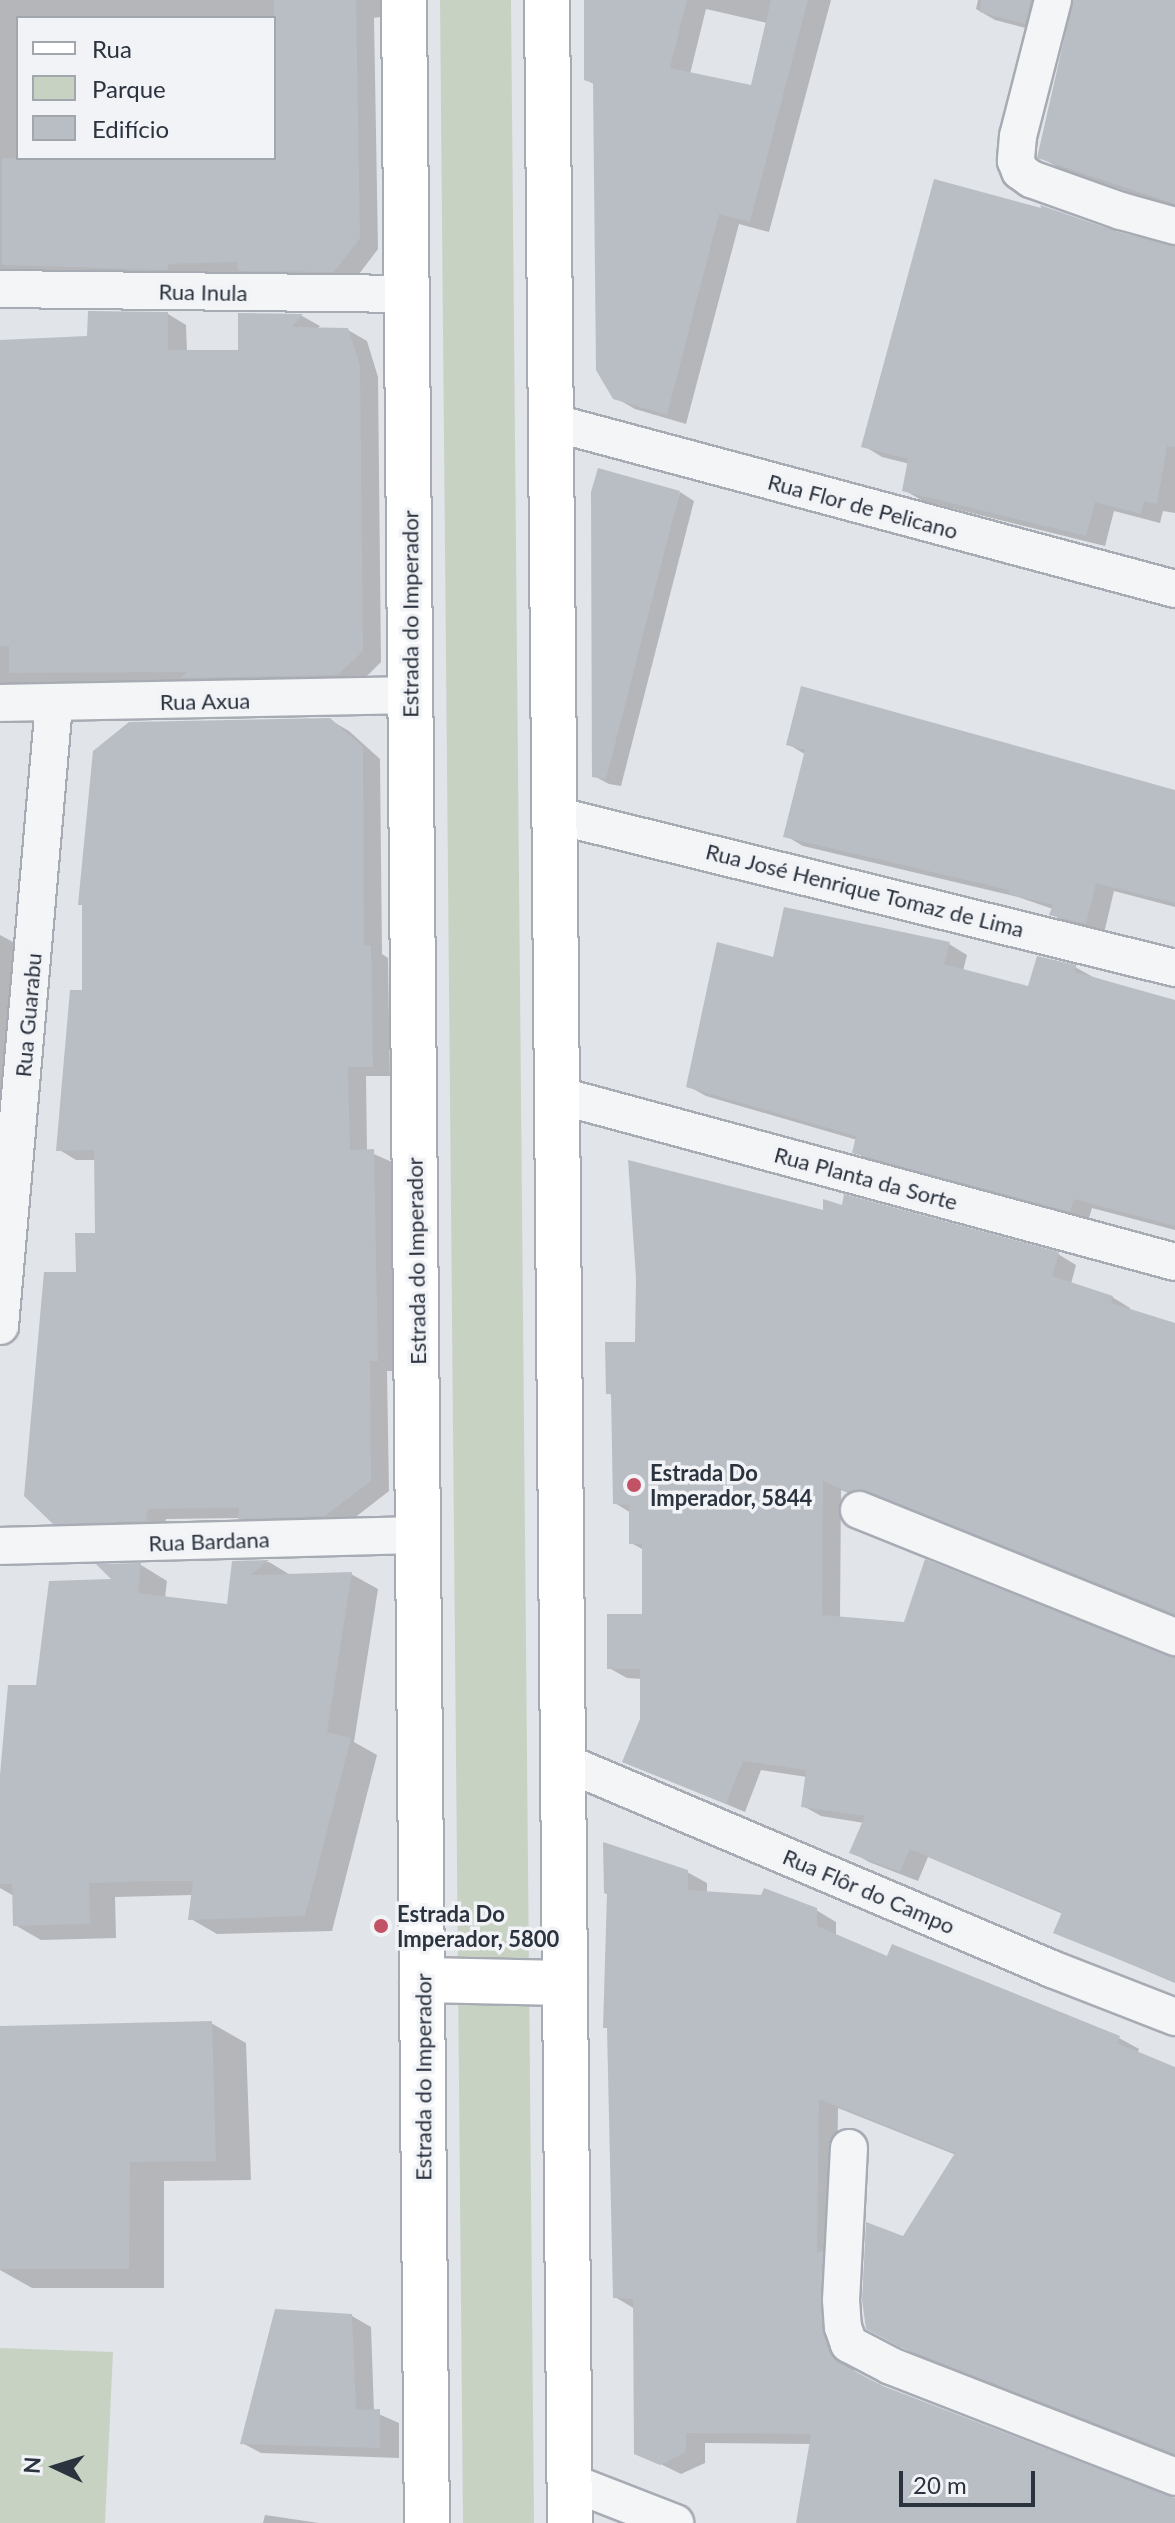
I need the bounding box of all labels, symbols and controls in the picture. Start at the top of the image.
legend [16,16,276,160]
text: Rua [92,34,132,63]
text: Parque [92,74,166,103]
text: Edifício [92,114,169,143]
street label: Rua Inula [158,278,248,306]
street label: Rua Flor de Pelicano [765,468,961,544]
street label: Estrada do Imperador [397,510,423,718]
street label: Rua Axua [159,687,251,715]
street label: Rua José Henrique Tomaz de Lima [703,837,1027,943]
street label: Rua Guarabu [9,952,47,1078]
street label: Rua Planta da Sorte [771,1141,961,1215]
street label: Estrada do Imperador [401,1157,431,1365]
place label: Estrada Do Imperador, 5844 [650,1459,812,1510]
marker: Estrada Do Imperador, 5844 [625,1476,643,1494]
street label: Rua Bardana [148,1526,270,1556]
street label: Rua Flôr do Campo [779,1843,959,1939]
place label: Estrada Do Imperador, 5800 [397,1900,559,1952]
marker: Estrada Do Imperador, 5800 [372,1917,390,1935]
street label: Estrada do Imperador [410,1973,436,2181]
north arrow [16,2427,96,2507]
scale bar [903,2455,1039,2505]
text: N [18,2456,46,2475]
text: 20 m [913,2470,967,2499]

